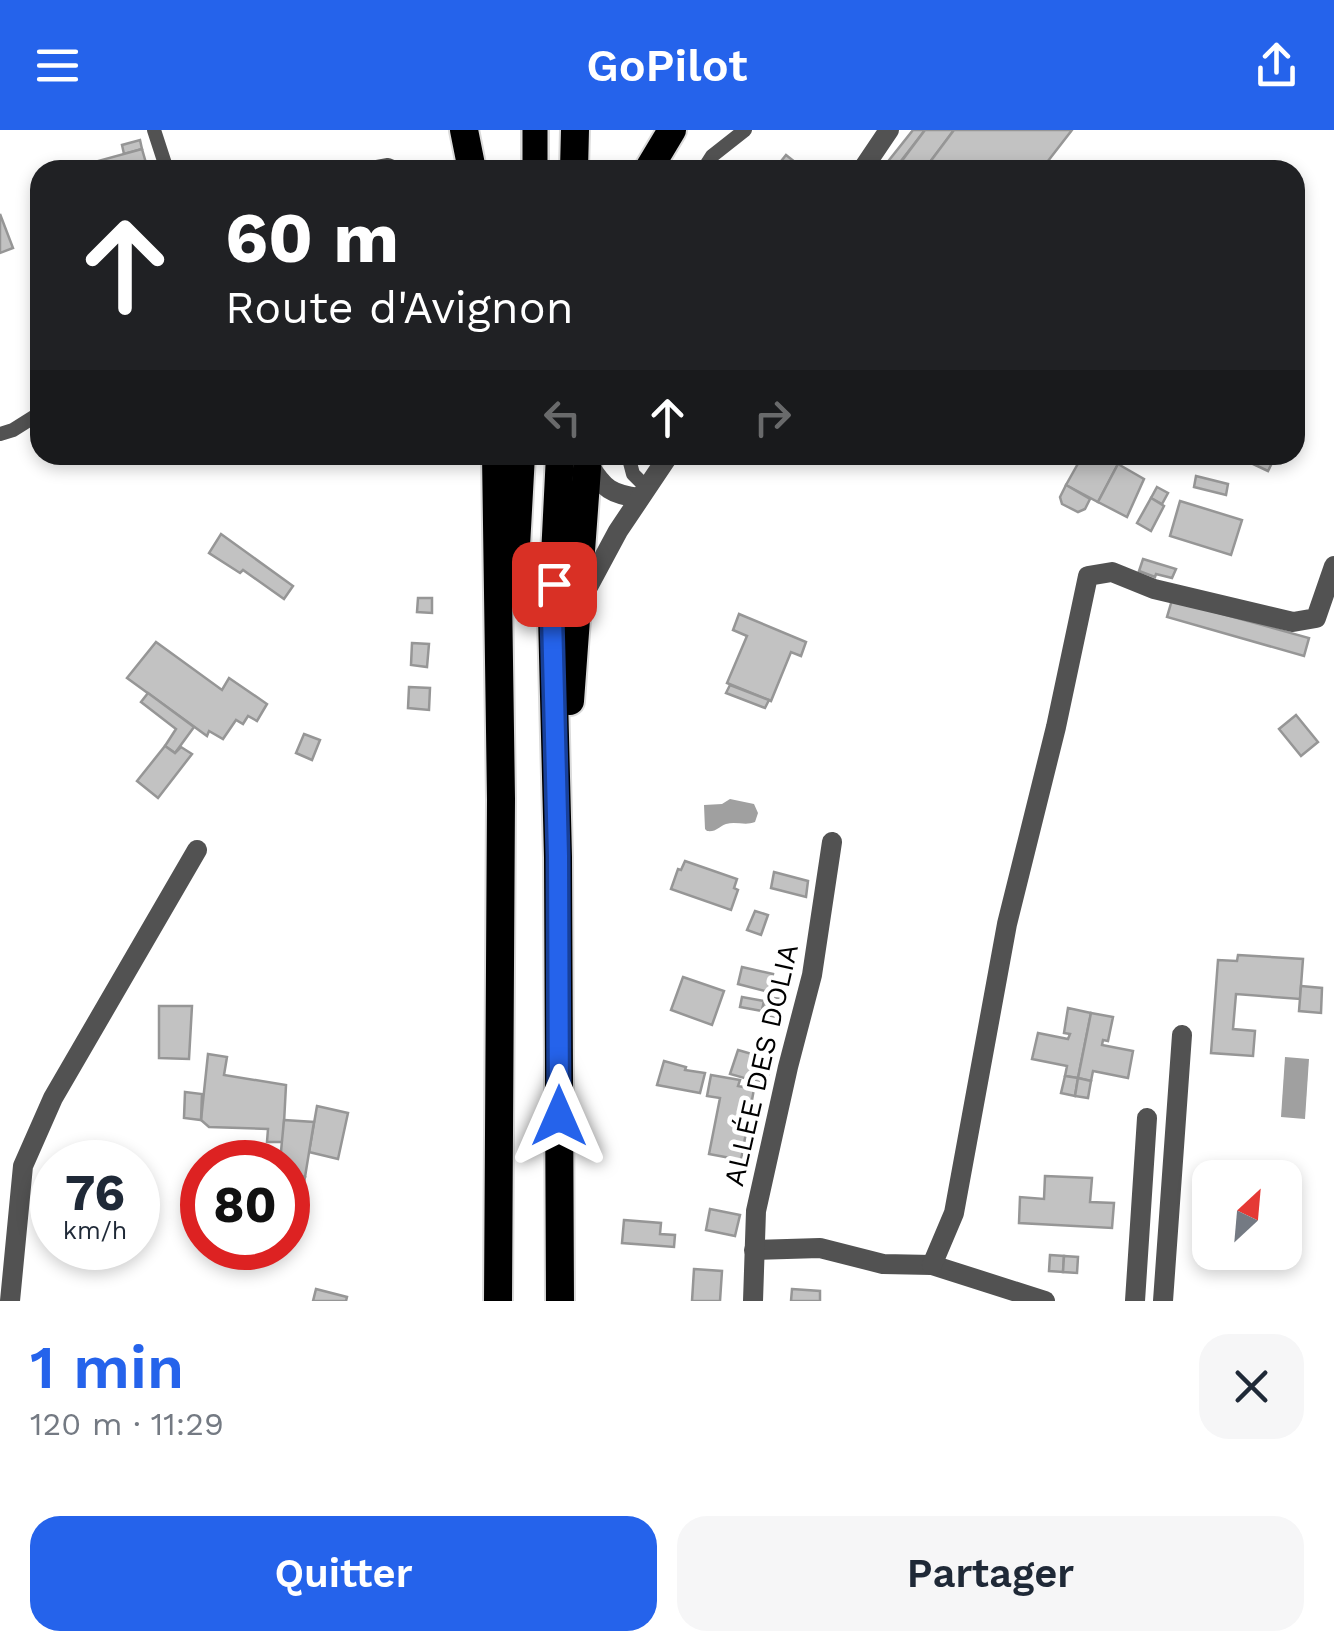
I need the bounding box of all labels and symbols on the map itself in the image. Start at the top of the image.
pin [512,542,597,627]
street label: ALLÉE DES DOLIA [717,941,805,1189]
position arrow [507,1064,611,1168]
speed limit sign: 80 [180,1140,310,1270]
north arrow [1192,1160,1302,1270]

